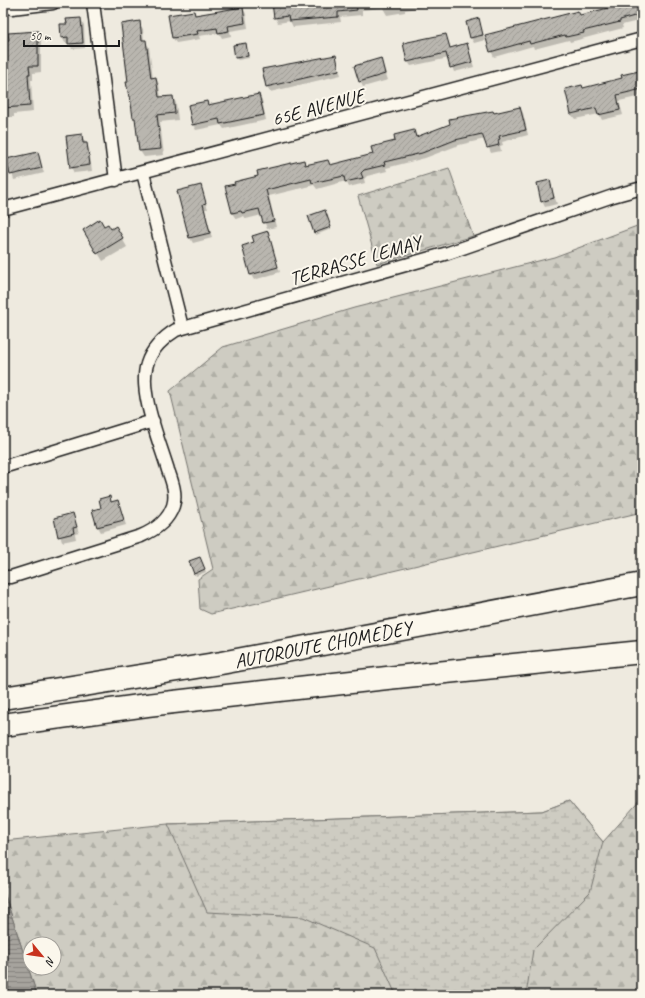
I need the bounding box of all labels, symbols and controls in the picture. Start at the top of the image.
scale bar [24,22,119,48]
text: 50 m [30,28,52,44]
street label: 65E AVENUE [269,82,370,132]
street label: TERRASSE LEMAY [286,229,427,291]
street label: AUTOROUTE CHOMEDEY [232,615,417,674]
north arrow [22,936,62,976]
text: N [42,954,59,969]

